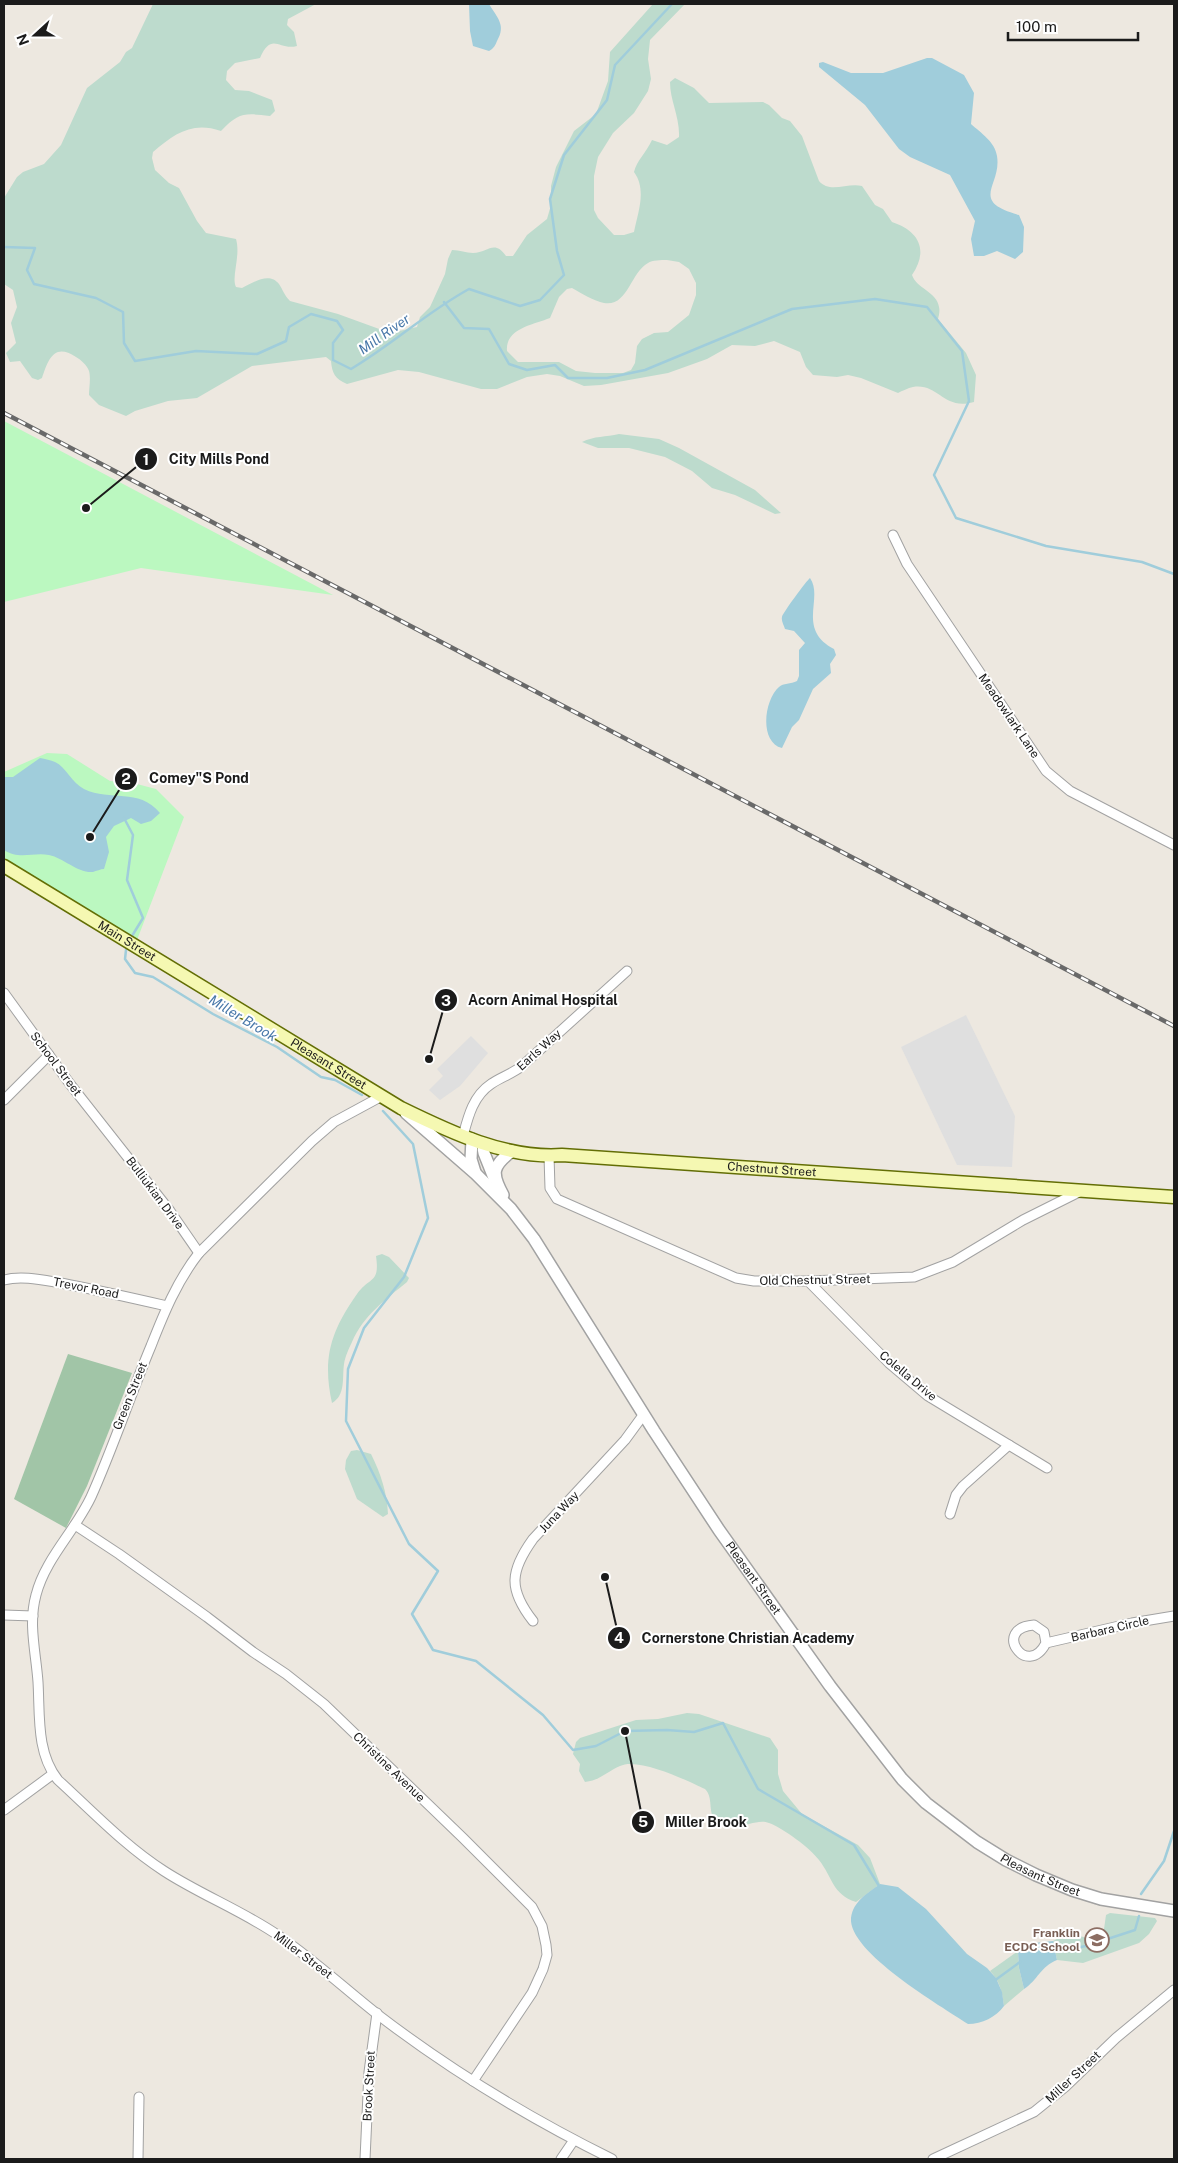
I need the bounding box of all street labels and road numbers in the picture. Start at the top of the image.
street label: Meadowlark Lane [976,671,1043,761]
street label: Main Street [95,918,159,964]
street label: Earls Way [514,1026,564,1073]
street label: School Street [27,1029,85,1099]
street label: Pleasant Street [288,1035,369,1092]
street label: Bulliukian Drive [123,1154,187,1232]
street label: Chestnut Street [727,1159,817,1179]
street label: Old Chestnut Street [759,1272,871,1288]
street label: Trevor Road [52,1275,120,1301]
street label: Colella Drive [877,1348,940,1404]
street label: Green Street [110,1360,150,1432]
street label: Juna Way [536,1488,582,1536]
street label: Pleasant Street [722,1539,784,1618]
street label: Barbara Circle [1070,1613,1151,1645]
street label: Christine Avenue [350,1729,428,1805]
street label: Pleasant Street [998,1851,1082,1899]
street label: Miller Street [271,1928,335,1982]
street label: Miller Street [1043,2048,1104,2106]
street label: Brook Street [360,2050,378,2122]

